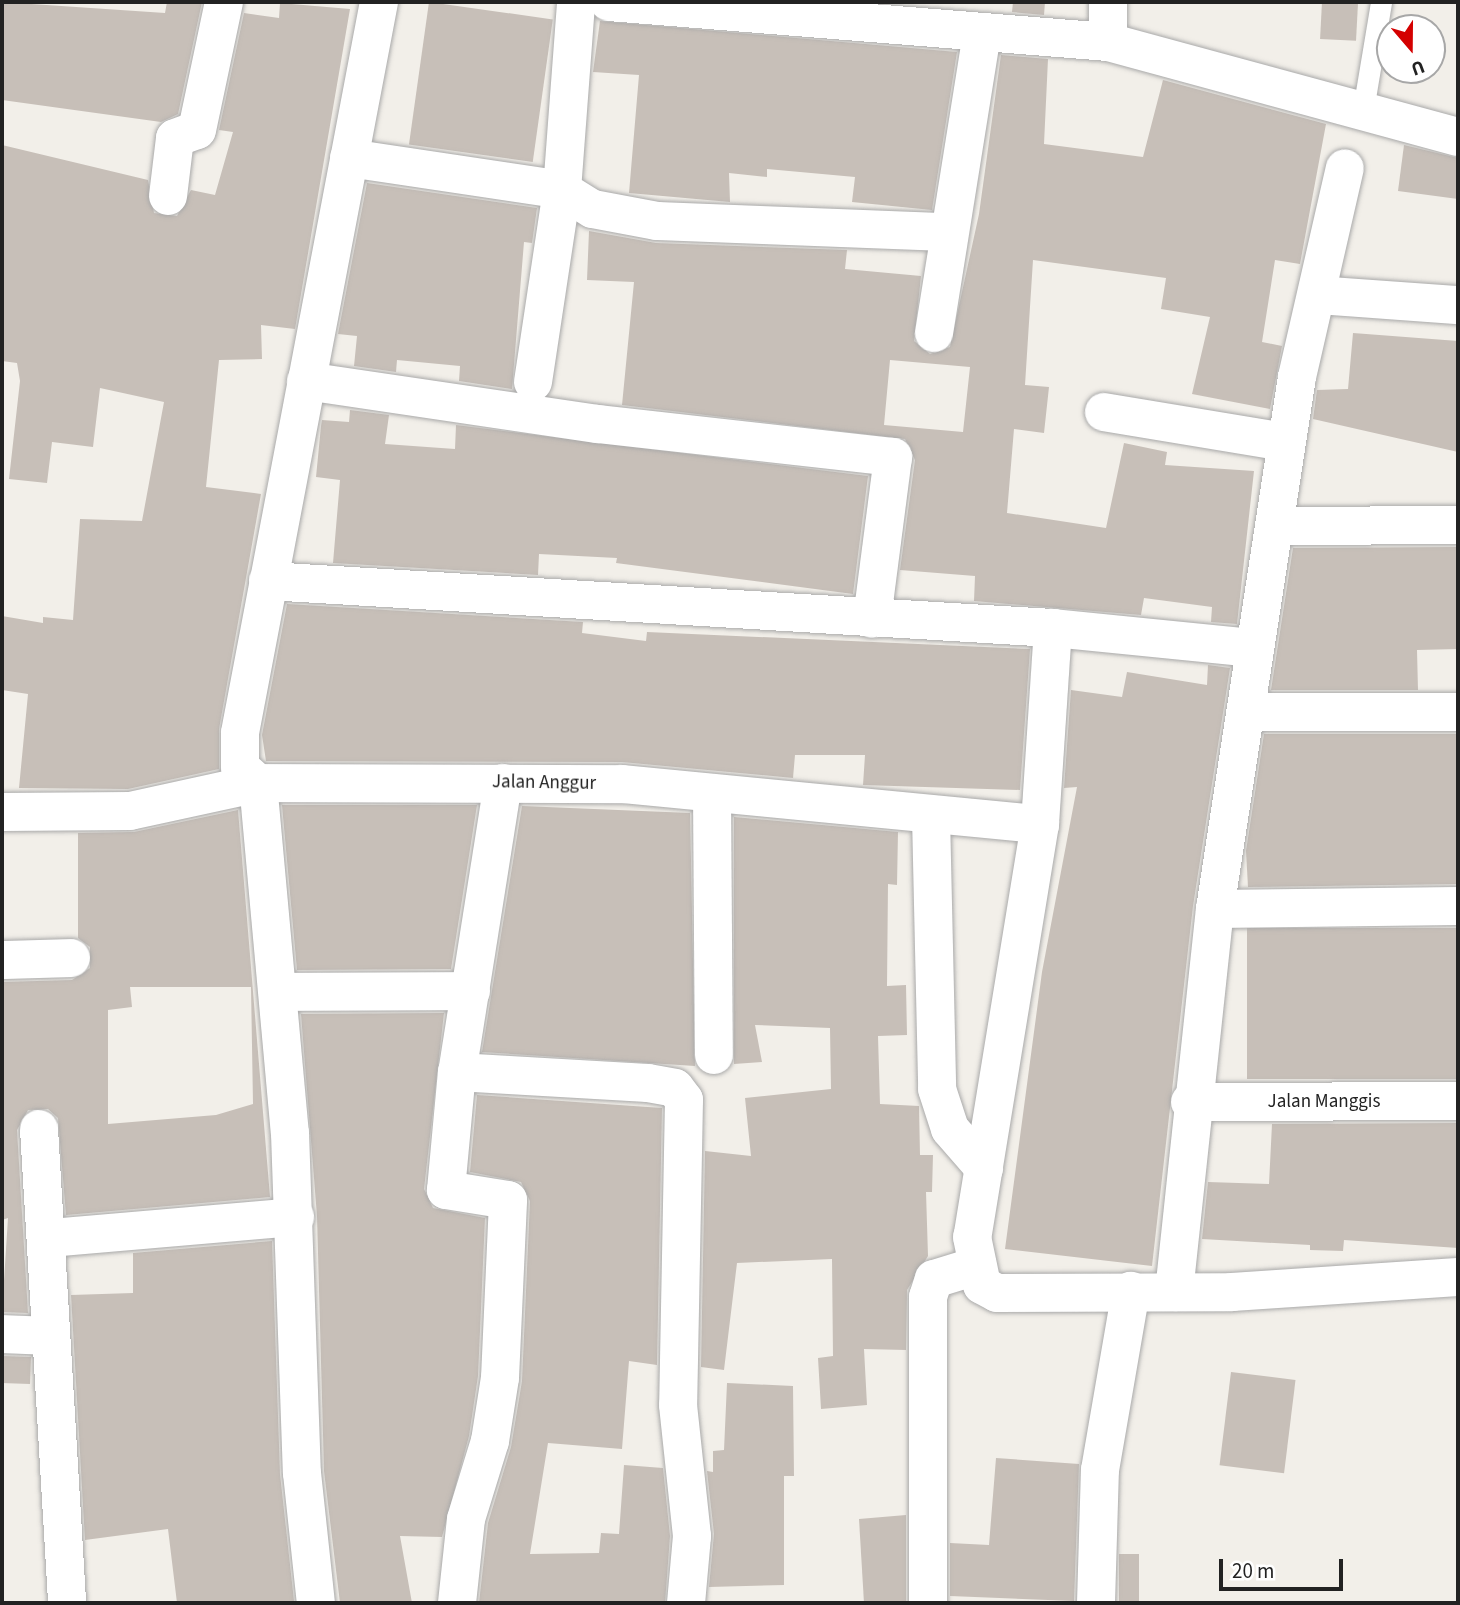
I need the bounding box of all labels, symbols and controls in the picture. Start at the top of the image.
north arrow [1376,14,1446,84]
text: U [1407,52,1428,82]
street label: Jalan Anggur [492,771,596,795]
street label: Jalan Manggis [1268,1091,1380,1113]
scale bar [1222,1546,1346,1590]
text: 20 m [1232,1556,1274,1586]

